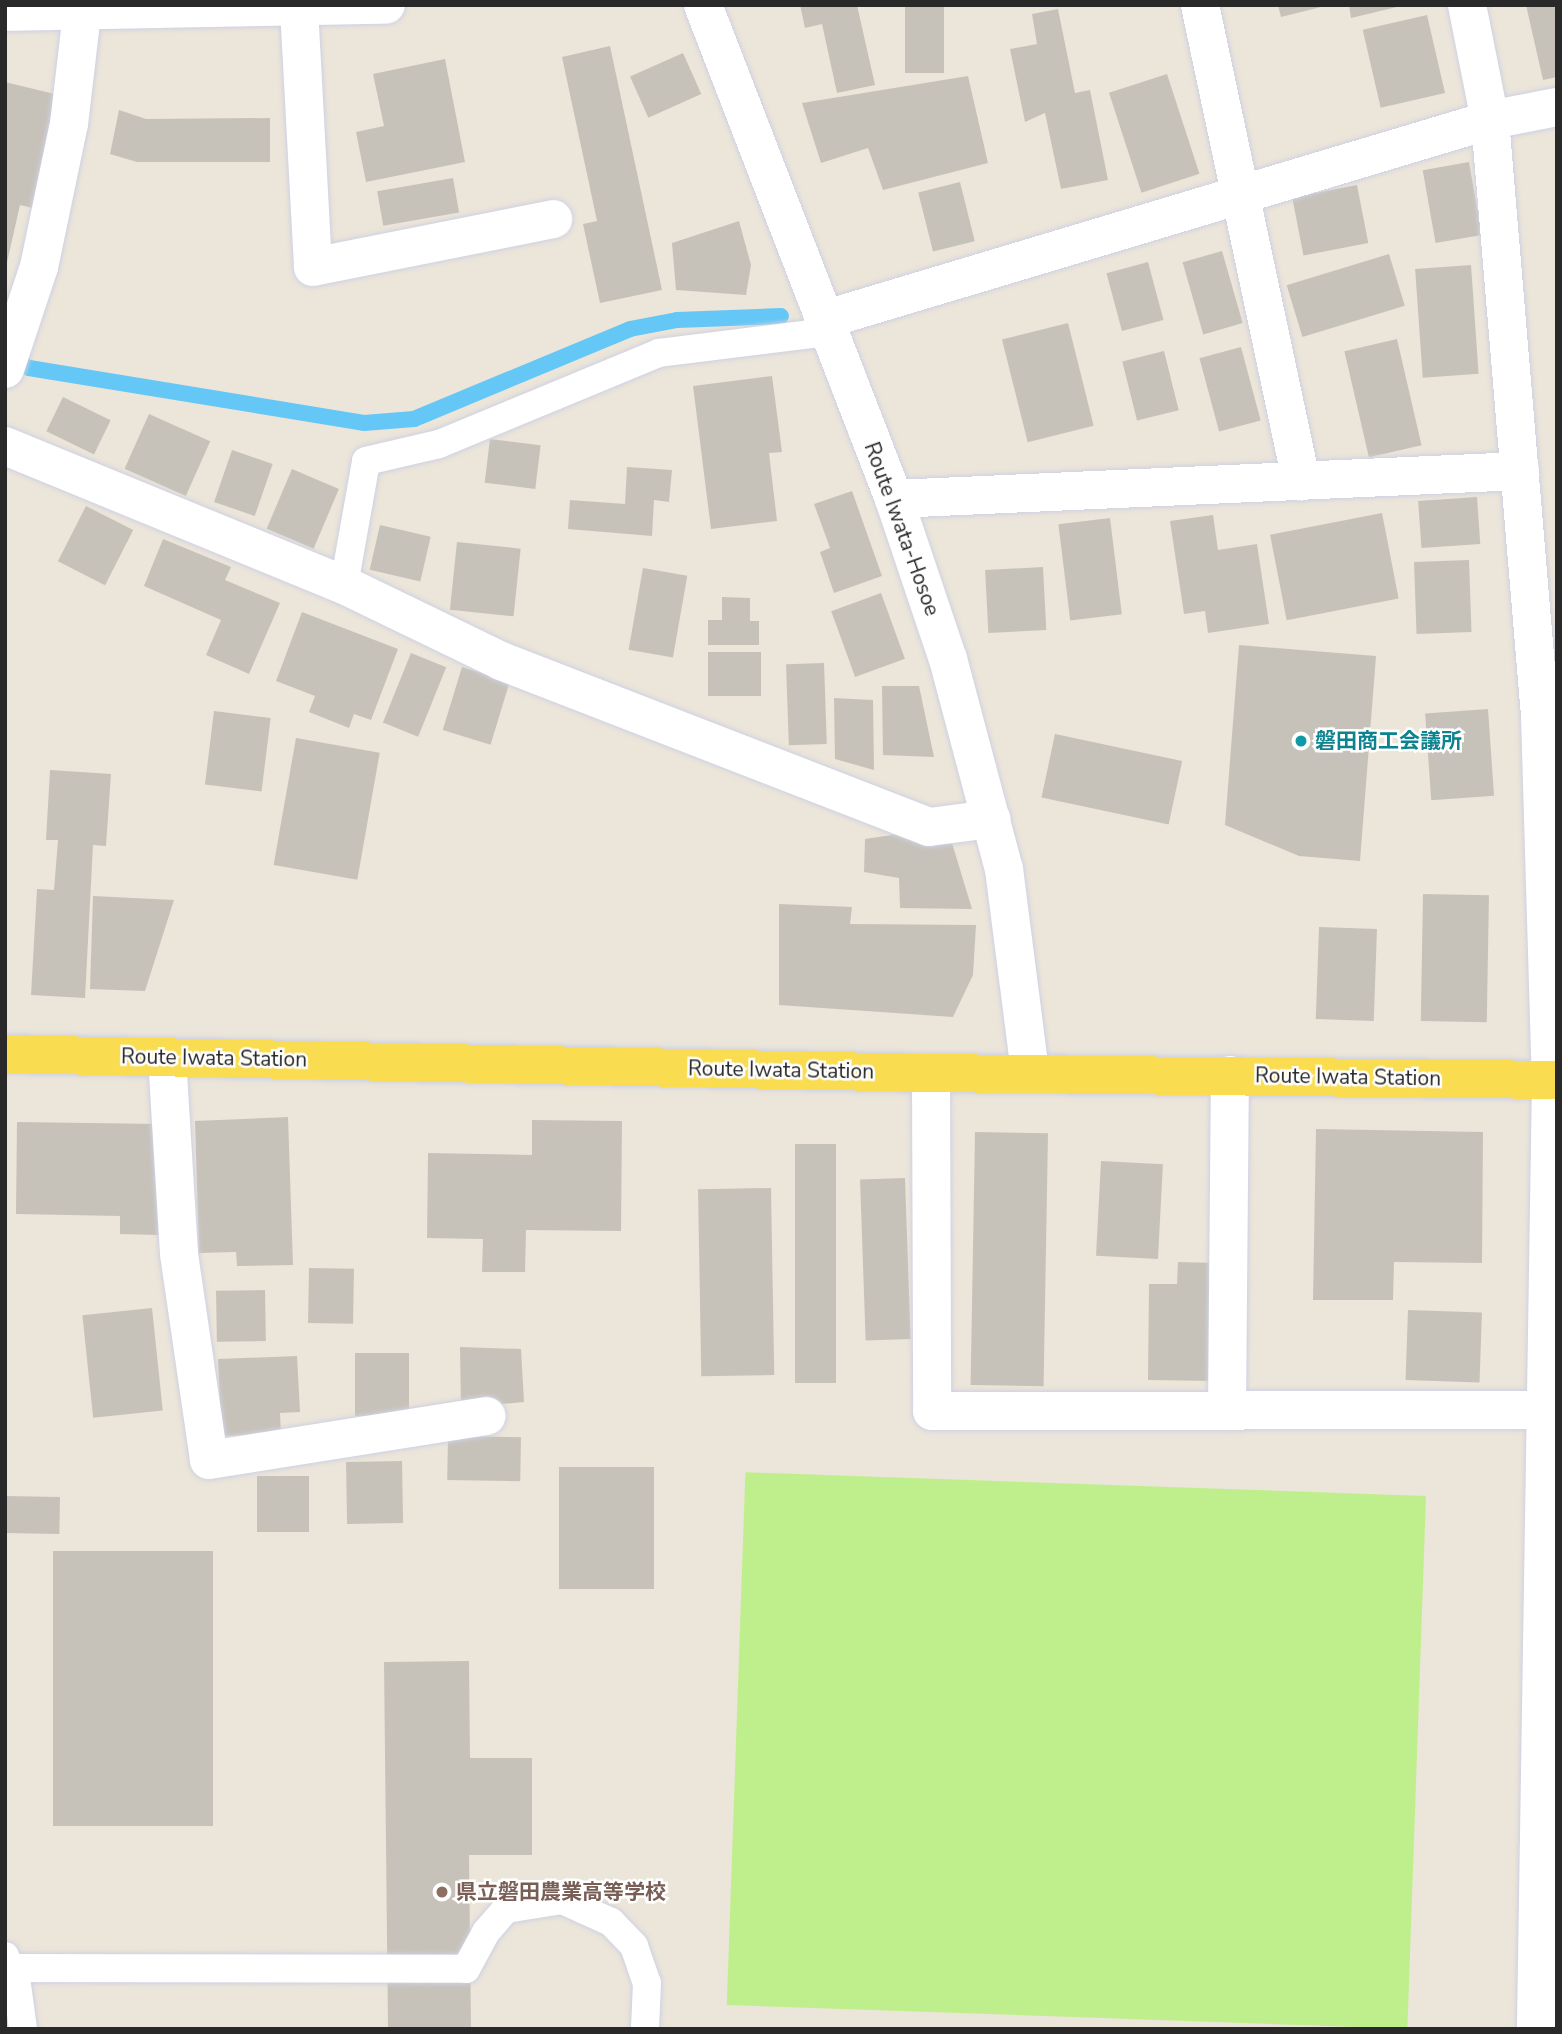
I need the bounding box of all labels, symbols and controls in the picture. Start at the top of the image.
street label: Route Iwata-Hosoe [859,439,945,619]
place label: 磐田商工会議所 [1315,728,1462,754]
marker: 磐田商工会議所 [1293,733,1309,749]
street label: Route Iwata Station [121,1044,307,1072]
street label: Route Iwata Station [688,1056,874,1084]
street label: Route Iwata Station [1255,1063,1441,1091]
place label: 県立磐田農業高等学校 [456,1879,666,1905]
marker: 県立磐田農業高等学校 [434,1884,450,1900]

